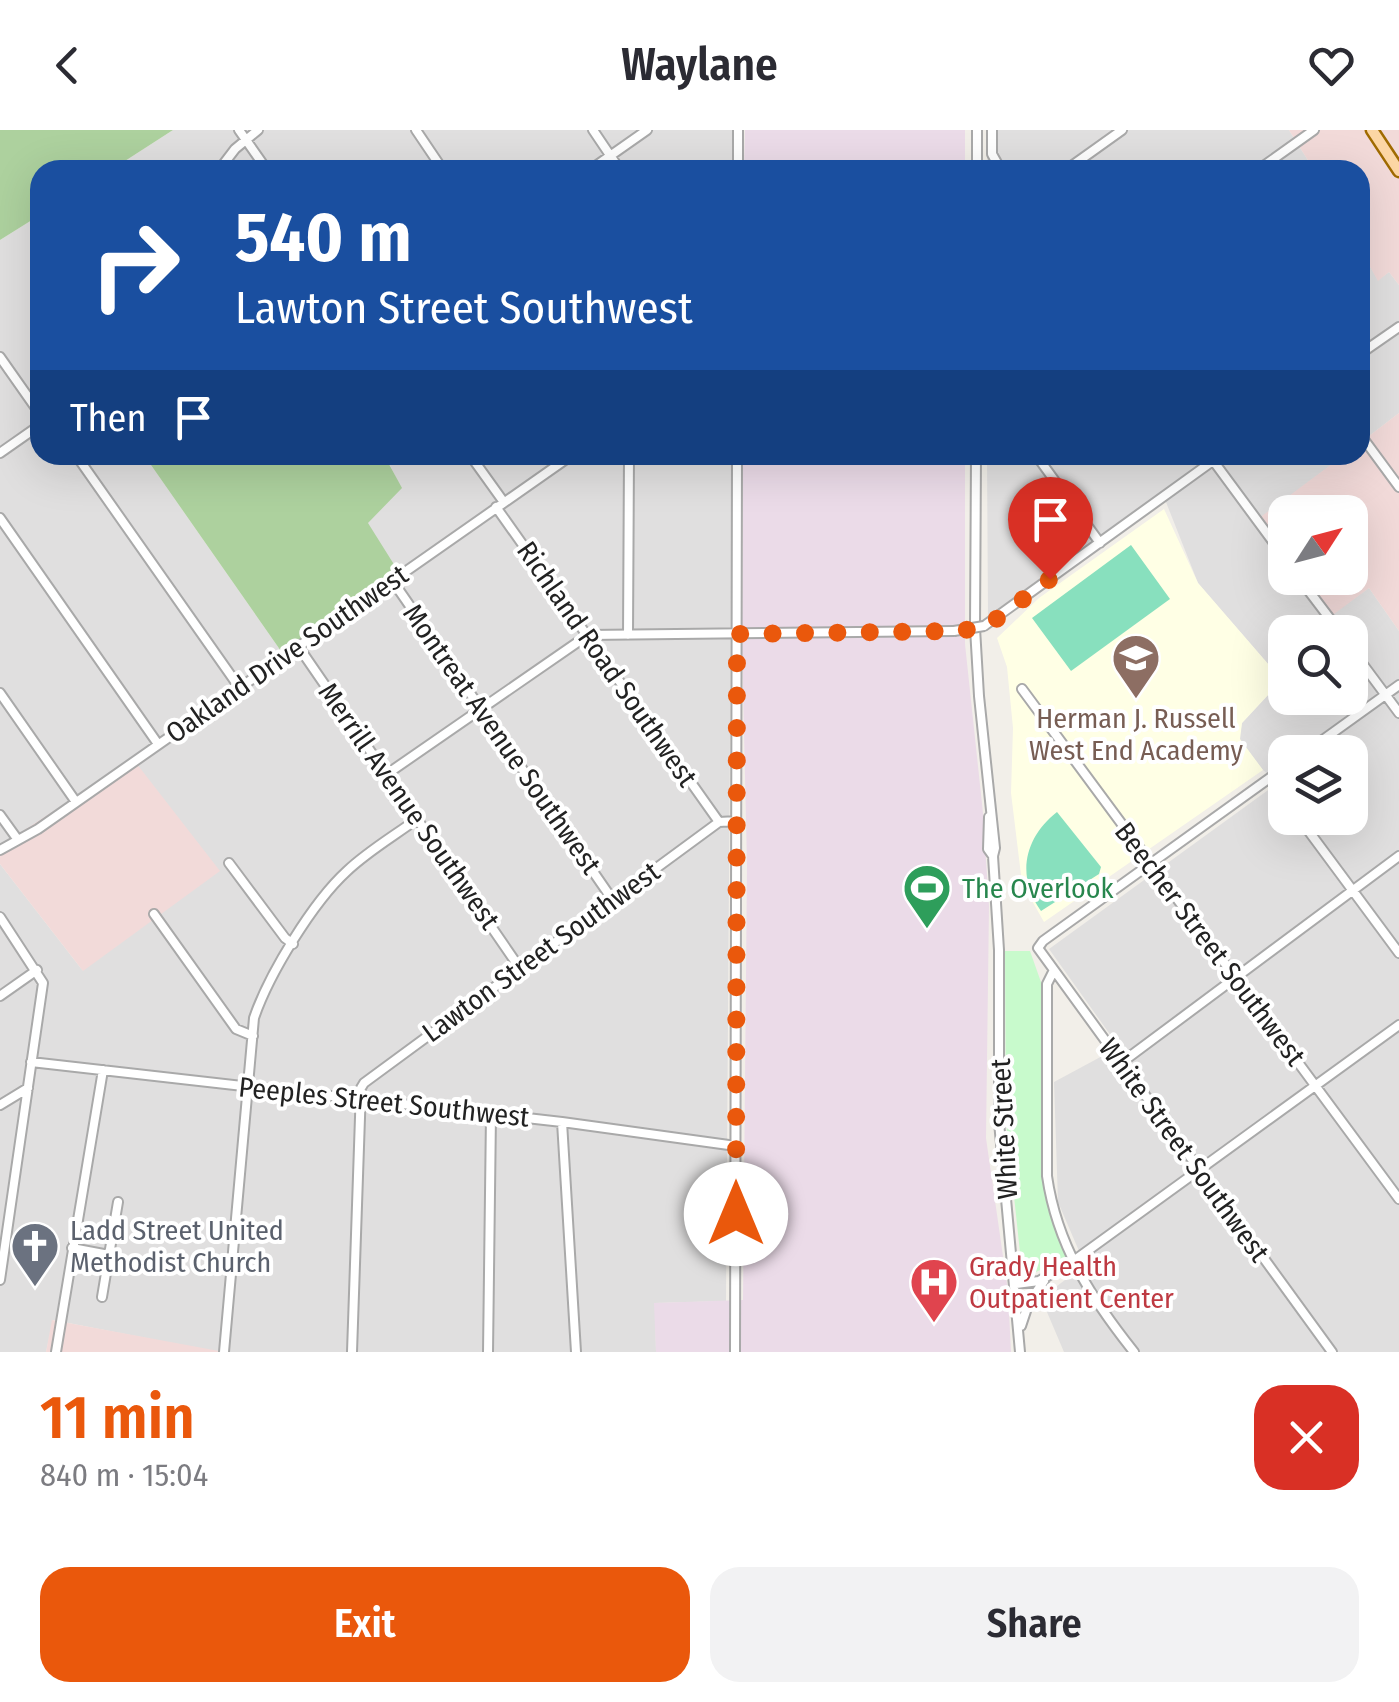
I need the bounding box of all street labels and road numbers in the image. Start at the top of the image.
street label: Richland Road Southwest [510,535,705,794]
street label: Oakland Drive Southwest [160,557,415,750]
street label: Montreat Avenue Southwest [396,598,608,881]
street label: Merrill Avenue Southwest [311,677,507,936]
street label: Beecher Street Southwest [1108,816,1313,1073]
street label: Lawton Street Southwest [416,854,667,1049]
street label: White Street Southwest [1092,1032,1277,1269]
street label: White Street [984,1057,1024,1200]
street label: Peeples Street Southwest [237,1070,532,1134]

